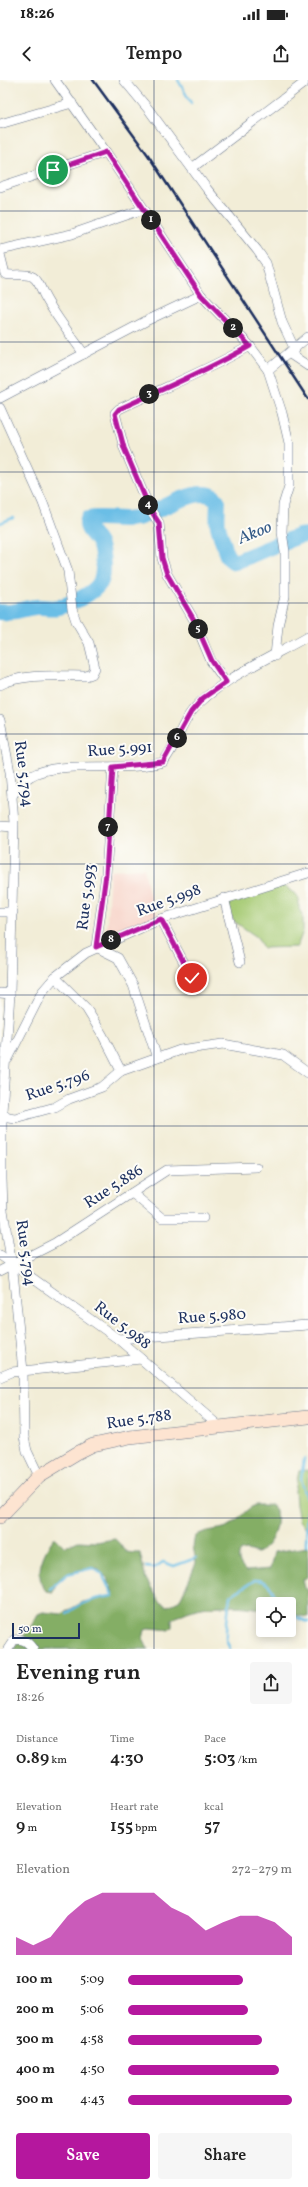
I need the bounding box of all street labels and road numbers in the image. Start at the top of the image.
street label: Rue 5.991 [87,737,153,763]
street label: Rue 5.794 [8,739,38,809]
street label: Rue 5.993 [72,862,102,932]
street label: Rue 5.998 [134,879,204,923]
street label: Rue 5.796 [23,1065,93,1107]
street label: Rue 5.886 [80,1160,148,1214]
street label: Rue 5.794 [9,1218,41,1288]
street label: Rue 5.988 [89,1297,155,1355]
street label: Rue 5.980 [177,1304,247,1330]
street label: Rue 5.788 [105,1405,173,1435]

